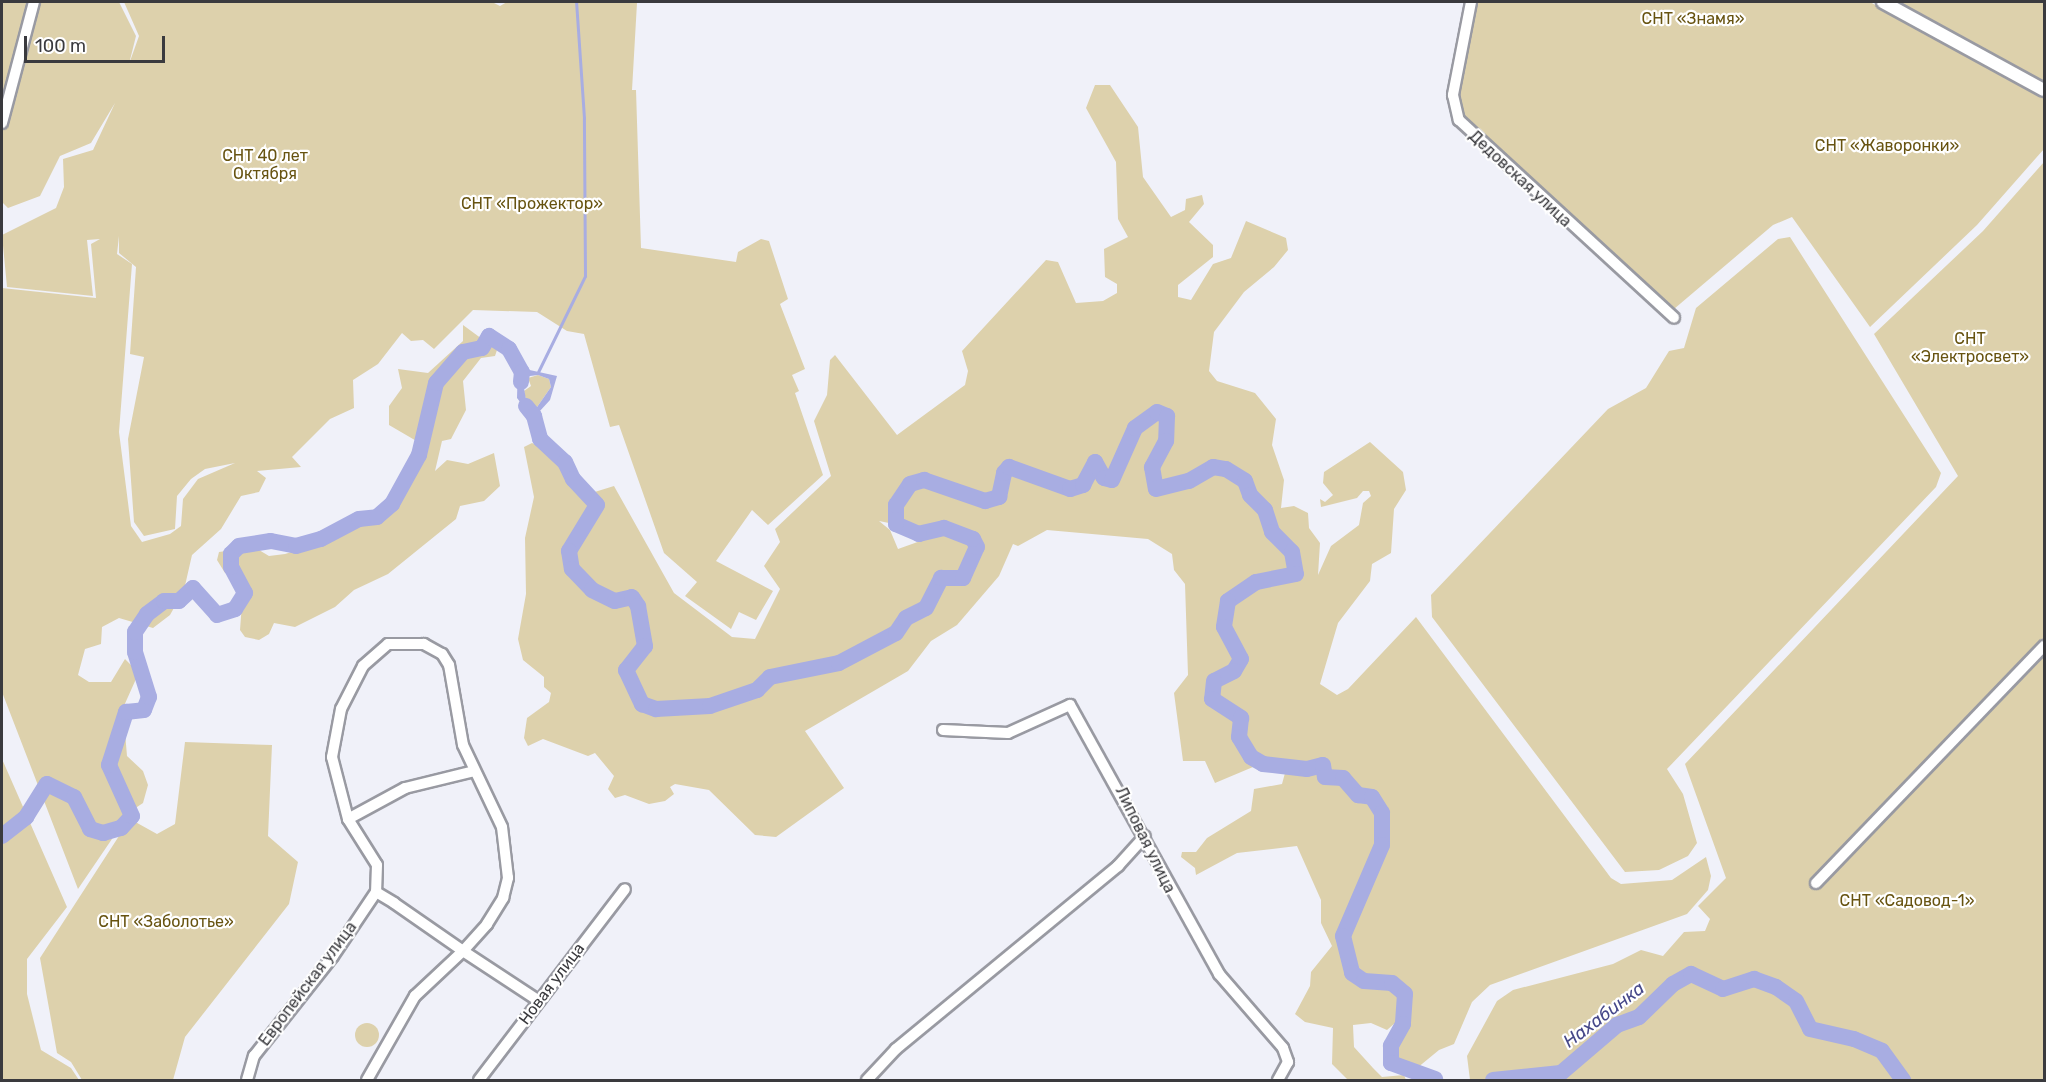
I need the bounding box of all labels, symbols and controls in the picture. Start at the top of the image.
park label: СНТ «Знамя» [1642,9,1744,29]
scale bar [27,24,168,62]
text: 100 m [35,35,86,57]
street label: Дедовская улица [1465,127,1575,231]
park label: СНТ «Жаворонки» [1815,136,1959,156]
park label: СНТ 40 лет Октября [222,146,308,184]
park label: СНТ «Прожектор» [461,194,603,214]
park label: СНТ «Электросвет» [1911,329,2029,367]
street label: Липовая улица [1111,784,1179,896]
park label: СНТ «Садовод-1» [1840,891,1974,911]
park label: СНТ «Заболотье» [98,912,234,932]
street label: Европейская улица [255,918,361,1050]
street label: Новая улица [515,939,589,1029]
water label: Нахабинка [1559,978,1649,1052]

